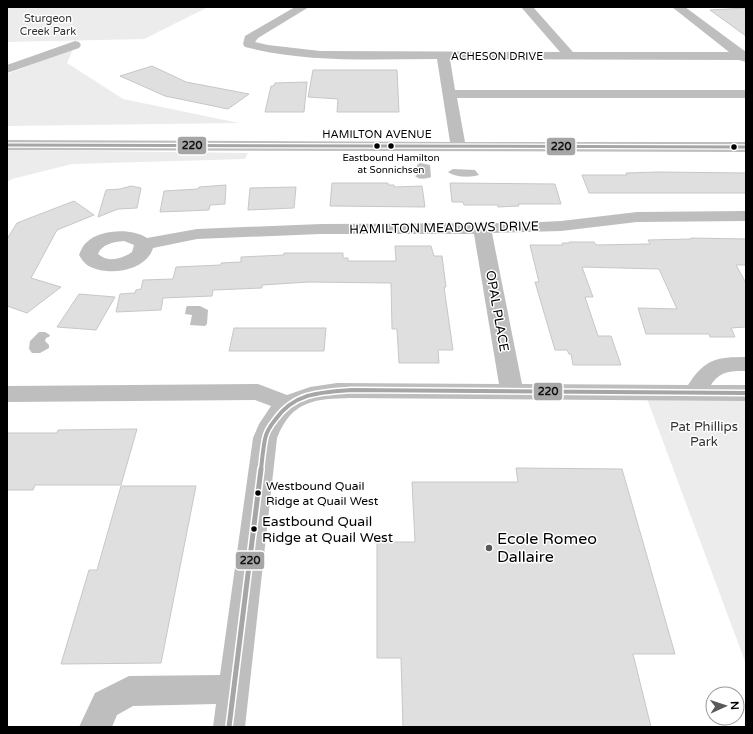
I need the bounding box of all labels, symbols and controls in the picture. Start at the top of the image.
park label: Sturgeon Creek Park [20,12,76,38]
street label: ACHESON DRIVE [451,50,543,63]
street label: HAMILTON AVENUE [322,128,432,141]
line badge: 220 [177,136,207,155]
line badge: 220 [546,137,576,156]
text: 220 [182,139,202,152]
text: 220 [551,140,571,153]
unlabelled marker [372,141,382,151]
marker: Eastbound Hamilton at Sonnichsen [386,141,396,151]
unlabelled marker [729,142,739,152]
place label: Eastbound Hamilton at Sonnichsen [342,152,440,176]
street label: HAMILTON MEADOWS DRIVE [349,218,539,238]
street label: OPAL PLACE [482,269,512,353]
line badge: 220 [533,382,563,401]
text: 220 [538,385,558,398]
park label: Pat Phillips Park [670,419,738,450]
place label: Westbound Quail Ridge at Quail West [266,479,379,508]
marker: Westbound Quail Ridge at Quail West [253,488,263,498]
place label: Eastbound Quail Ridge at Quail West [262,513,394,546]
marker: Eastbound Quail Ridge at Quail West [249,524,259,534]
place label: Ecole Romeo Dallaire [497,529,597,567]
marker: Ecole Romeo Dallaire [484,543,494,553]
line badge: 220 [235,551,265,570]
text: 220 [240,554,260,567]
north arrow [705,686,745,726]
text: N [728,701,741,710]

